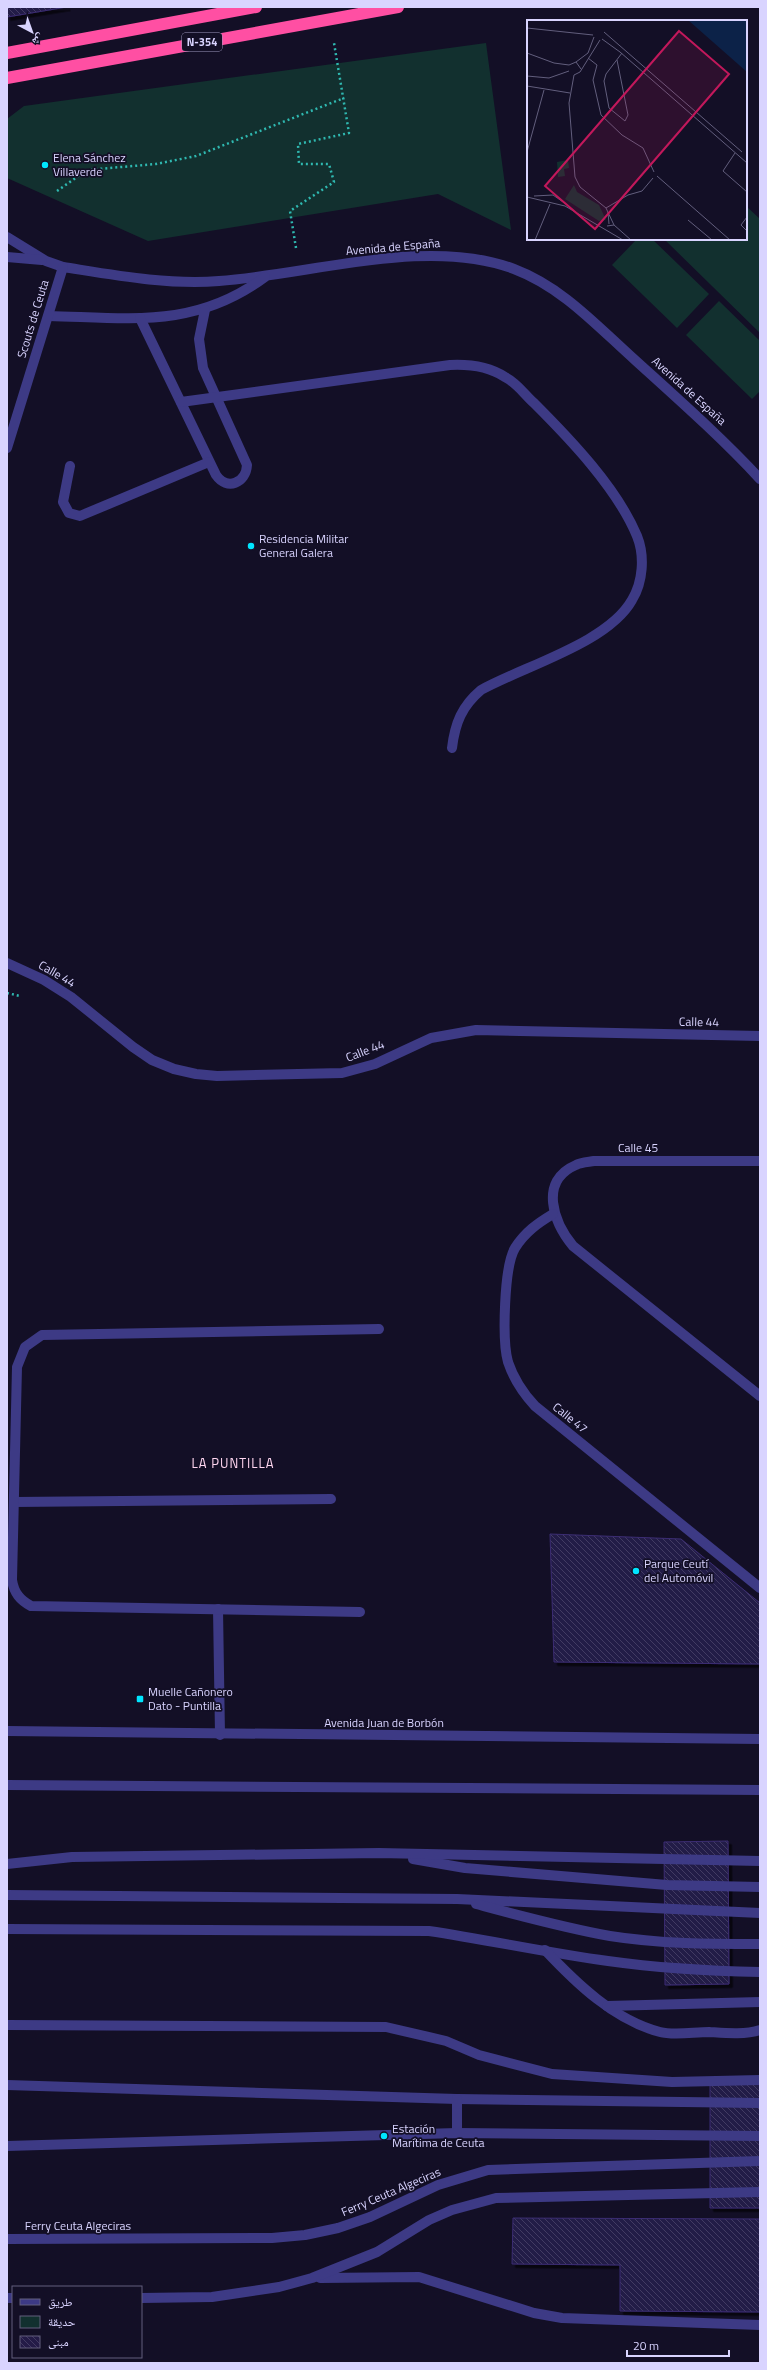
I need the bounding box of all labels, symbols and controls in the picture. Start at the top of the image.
north arrow [12,12,52,52]
inset map [527,20,747,240]
text: ش [29,30,48,50]
road number: N-354 [182,33,222,51]
place label: Elena Sánchez Villaverde [53,148,126,181]
marker: Elena Sánchez Villaverde [40,160,50,170]
street label: Avenida de España [345,233,441,260]
street label: Scouts de Ceuta [12,277,53,360]
street label: Avenida de España [648,352,731,429]
place label: Residencia Militar General Galera [259,529,348,562]
marker: Residencia Militar General Galera [246,541,256,551]
street label: Calle 44 [35,955,80,992]
street label: Calle 44 [679,1012,720,1031]
street label: Calle 44 [343,1034,387,1067]
street label: Calle 45 [618,1138,658,1157]
street label: Calle 47 [549,1398,592,1438]
district label: LA PUNTILLA [192,1453,274,1473]
place label: Parque Ceutí del Automóvil [644,1554,713,1587]
marker: Parque Ceutí del Automóvil [631,1566,641,1576]
place label: Muelle Cañonero Dato - Puntilla [148,1682,233,1715]
marker: Muelle Cañonero Dato - Puntilla [135,1694,145,1704]
street label: Avenida Juan de Borbón [324,1713,444,1732]
place label: Estación Marítima de Ceuta [392,2119,485,2152]
marker: Estación Marítima de Ceuta [379,2131,389,2141]
street label: Ferry Ceuta Algeciras [338,2162,444,2221]
street label: Ferry Ceuta Algeciras [25,2216,132,2235]
legend [12,2286,142,2358]
text: طريق [48,2292,73,2311]
text: حديقة [48,2312,76,2331]
text: مبنى [48,2332,69,2351]
scale bar [627,2332,729,2358]
text: 20 m [633,2336,659,2355]

